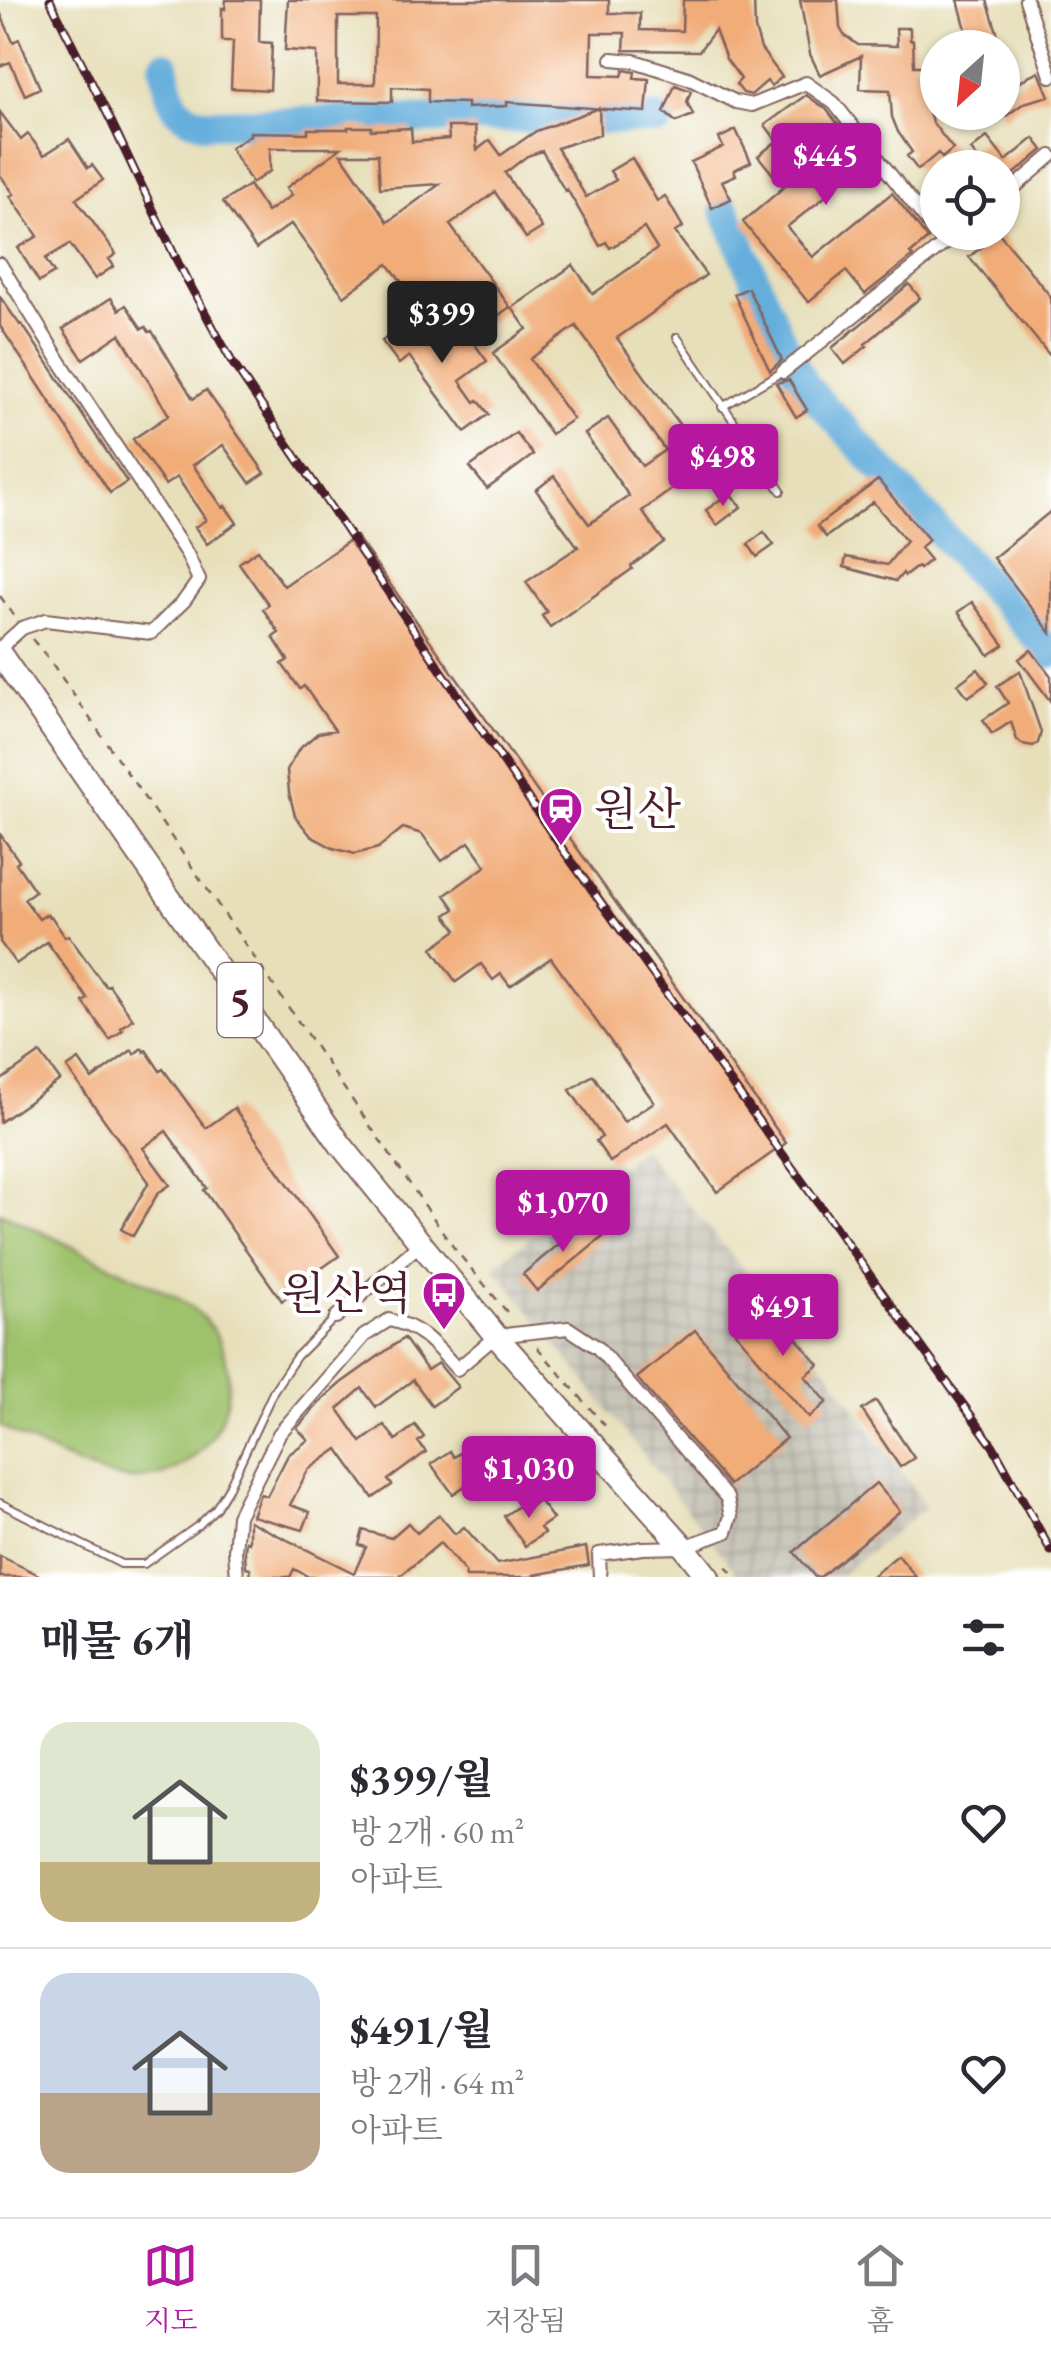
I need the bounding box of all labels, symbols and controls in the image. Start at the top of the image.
north arrow [920,30,1020,130]
map controls [920,30,1020,250]
pin: $445 [767,123,885,208]
text: $445 [793,134,859,176]
button: locate [920,150,1020,250]
pin: $399 [383,281,501,366]
text: $399 [409,292,475,334]
pin: $498 [664,424,782,509]
text: $498 [690,435,756,477]
place label: 원산 [594,780,681,838]
station icon: 원산 [538,786,584,847]
road number: 5 [218,963,262,1037]
pin: $1,070 [482,1170,644,1255]
text: $1,070 [518,1181,608,1223]
place label: 원산역 [282,1264,412,1322]
bus stop icon: 원산역 [421,1270,467,1331]
pin: $491 [724,1274,842,1359]
text: $491 [750,1285,816,1327]
pin: $1,030 [448,1436,610,1521]
text: $1,030 [484,1447,574,1489]
icon: filters [956,1610,1011,1665]
text: 매물 6개 [40,1613,194,1668]
text: $399/월 [350,1751,494,1806]
icon: home [120,1762,240,1882]
icon: heart [956,1795,1011,1850]
text: 방 2개 · 60 m² [350,1811,524,1853]
text: 아파트 [350,1858,443,1900]
text: $491/월 [350,2002,494,2057]
icon: home [120,2013,240,2133]
icon: heart [956,2046,1011,2101]
text: 방 2개 · 64 m² [350,2062,524,2104]
text: 아파트 [350,2109,443,2151]
tab: 지도 [143,2238,198,2338]
tab: 저장됨 [485,2238,566,2338]
tab: 홈 [853,2238,908,2338]

